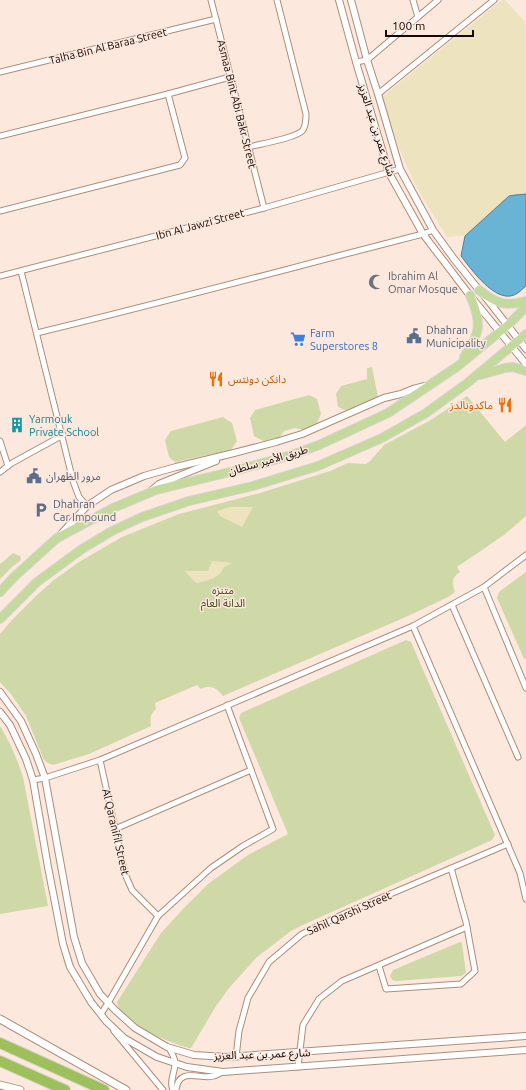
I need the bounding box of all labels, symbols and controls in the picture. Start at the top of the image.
scale bar [386,12,473,38]
text: 100 m [392,19,425,32]
street label: Talha Bin Al Baraa Street [48,25,169,66]
street label: Asmaa Bint Abi Bakr Street [215,38,259,170]
street label: شارع عمر بن عبد العزيز [354,81,398,179]
street label: Ibn Al Jawzi Street [154,206,246,242]
place label: Ibrahim Al Omar Mosque [388,270,458,295]
mosque icon: Ibrahim Al Omar Mosque [367,273,385,291]
place label: Dhahran Municipality [426,324,487,349]
place label: Farm Superstores 8 [310,327,378,352]
public building icon: Dhahran Municipality [405,327,423,345]
supermarket icon: Farm Superstores 8 [289,330,307,348]
restaurant icon: دانكن دونتس [207,370,225,388]
place label: دانكن دونتس [228,373,286,386]
restaurant icon: ماكدونالدز [496,396,514,414]
place label: ماكدونالدز [449,399,493,412]
place label: Yarmouk Private School [29,413,99,438]
building icon: Yarmouk Private School [8,416,26,434]
street label: طريق الأمير سلطان [227,443,310,478]
public building icon: مرور الظهران [25,467,43,485]
place label: مرور الظهران [46,470,101,483]
place label: Dhahran Car Impound [53,498,116,523]
parking icon: Dhahran Car Impound [32,501,50,519]
park label: متنزه الدانة العام [201,584,245,611]
street label: Al Qaranifil Street [100,788,132,877]
street label: Sahil Qarshi Street [305,889,394,937]
street label: شارع عمر بن عبد العزيز [212,1046,311,1064]

